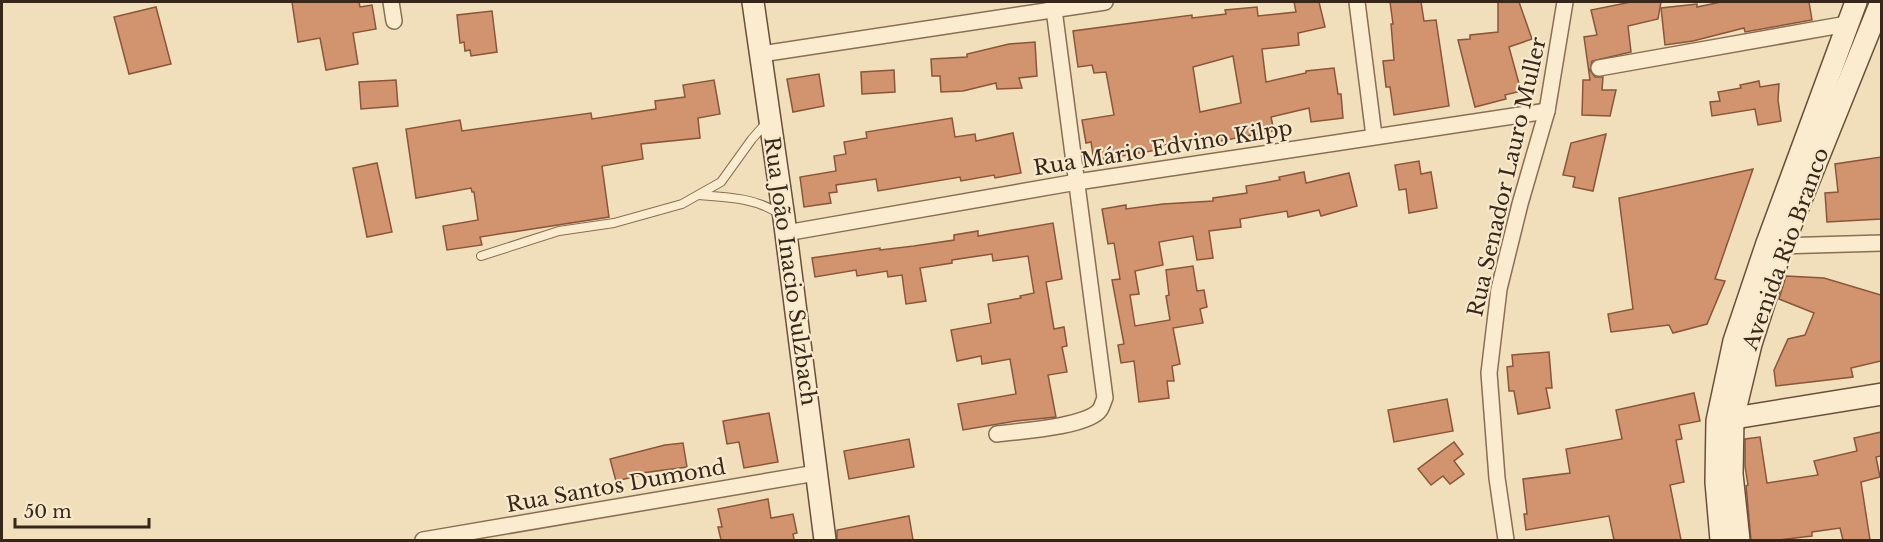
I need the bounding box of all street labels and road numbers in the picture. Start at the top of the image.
street label: Rua Senador Lauro Muller [1462,35,1552,319]
street label: Rua Mário Edvino Kilpp [1032,115,1294,181]
street label: Rua João Inacio Sulzbach [758,135,822,407]
street label: Avenida Rio Branco [1737,144,1835,355]
street label: Rua Santos Dumond [504,454,728,518]

